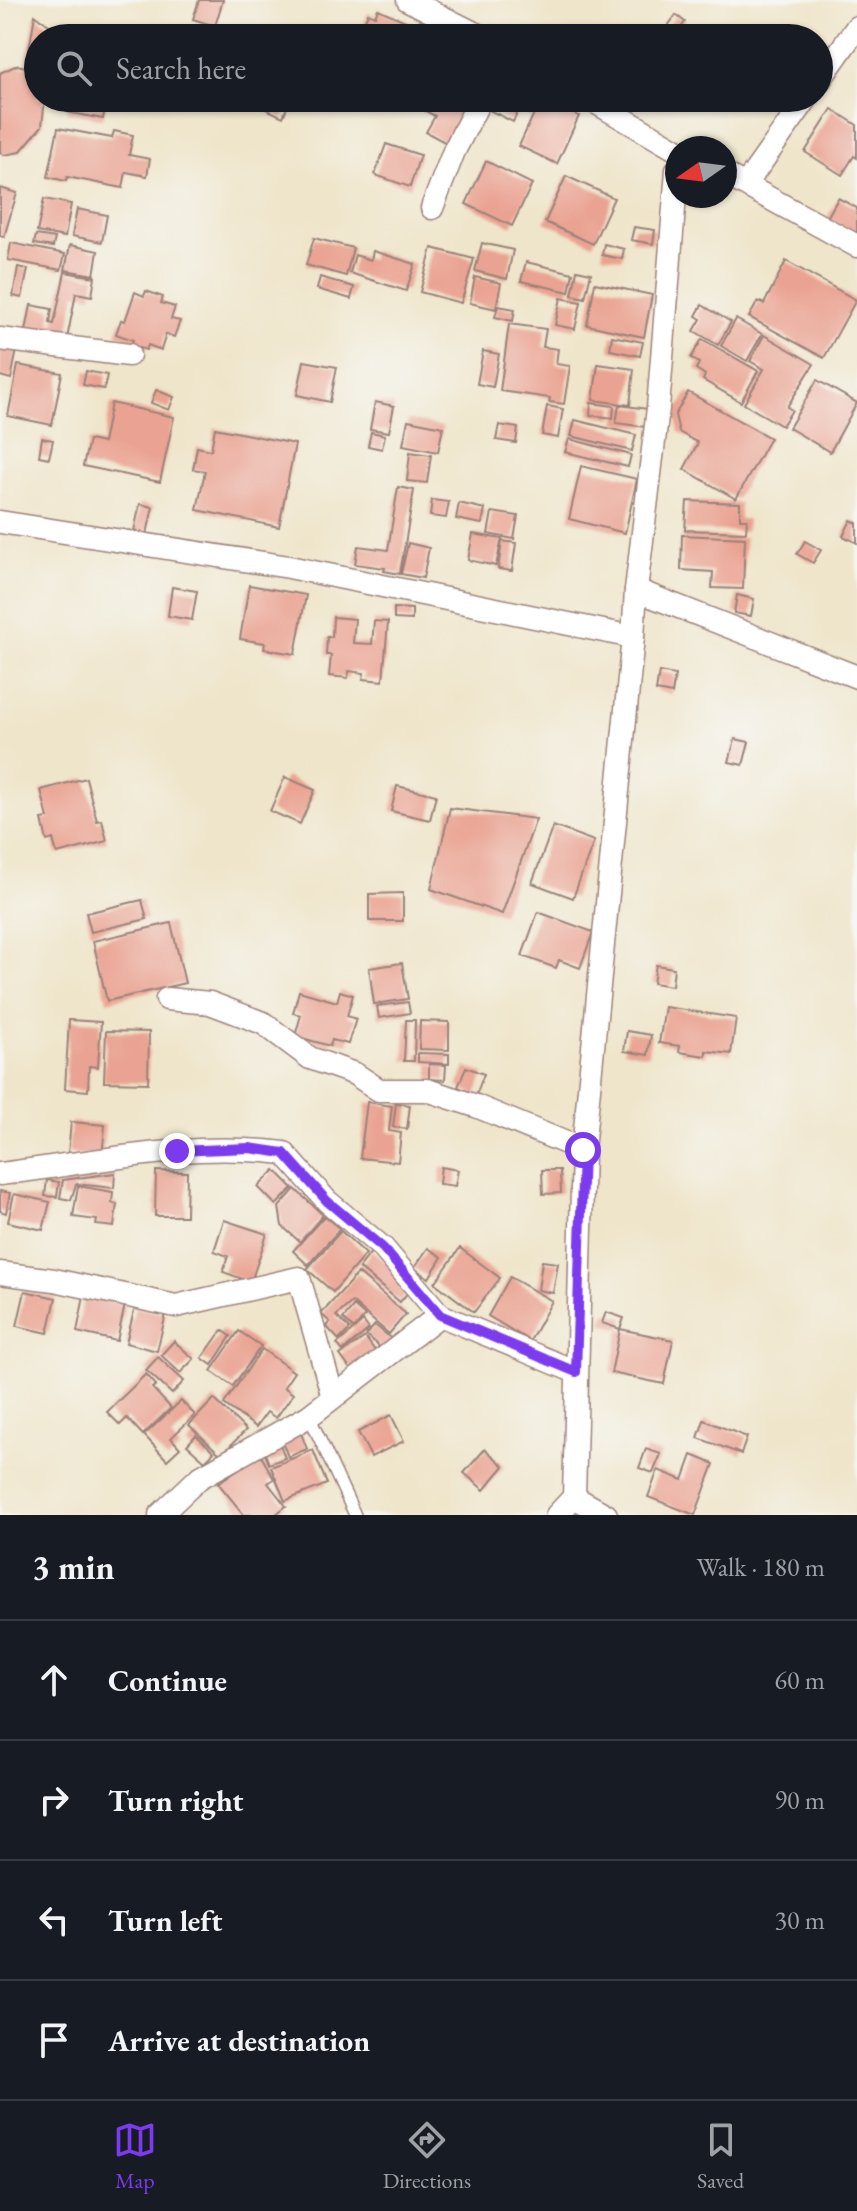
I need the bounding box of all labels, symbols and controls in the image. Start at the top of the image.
search box [24,24,833,112]
icon: search [52,46,96,90]
text: Search here [116,49,246,88]
north arrow [665,136,737,208]
route start [565,1132,601,1168]
route end [159,1133,195,1169]
text: 3 min [32,1545,115,1589]
text: Walk · 180 m [697,1550,825,1584]
icon: ahead [32,1658,76,1702]
text: Continue [108,1661,227,1700]
text: 60 m [775,1663,825,1697]
icon: right [32,1778,76,1822]
text: Turn right [108,1781,244,1820]
text: 90 m [775,1783,825,1817]
icon: left [32,1898,76,1942]
text: Turn left [108,1901,222,1940]
text: 30 m [775,1903,825,1937]
icon: arrive [32,2018,76,2062]
text: Arrive at destination [108,2021,370,2060]
tab: Map [113,2118,157,2195]
tab: Directions [383,2118,471,2195]
tab: Saved [697,2118,744,2195]

